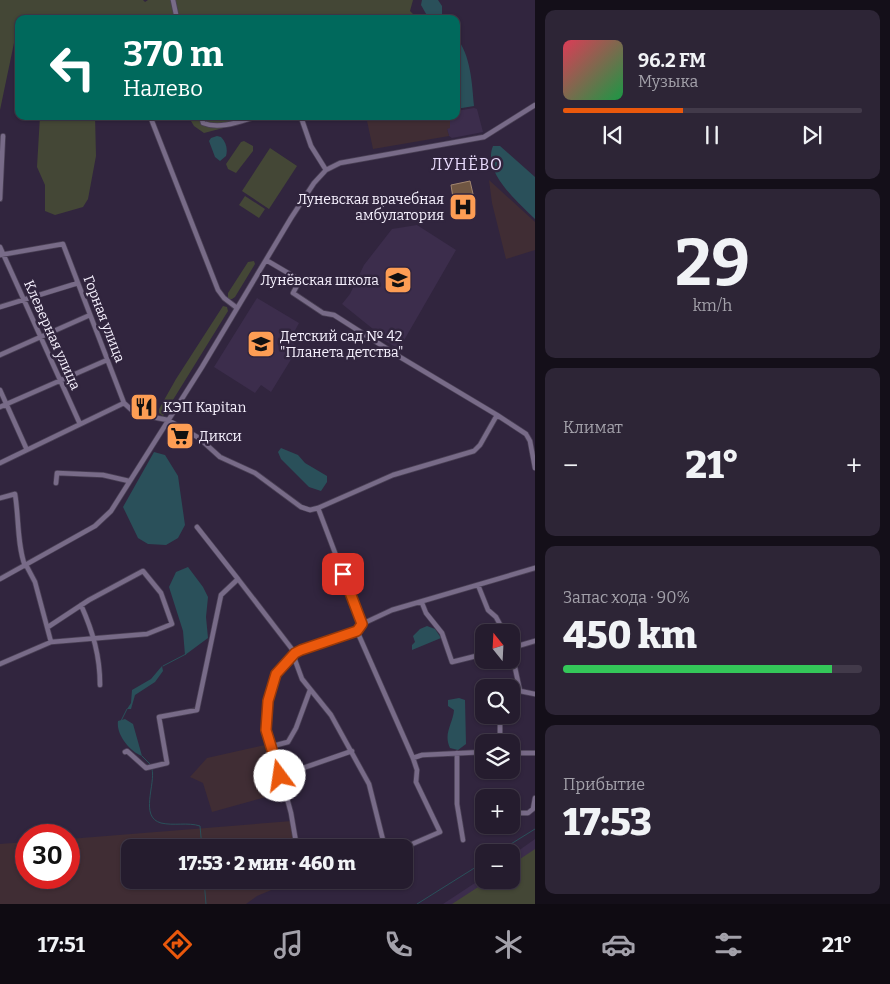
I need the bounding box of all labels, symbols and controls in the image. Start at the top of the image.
text: 370 m [123,33,223,75]
icon: left [40,35,105,100]
text: 96.2 FM [638,49,706,72]
text: Музыка [638,72,698,91]
text: Налево [123,75,203,102]
icon: previous [599,121,627,149]
icon: pause [698,121,726,149]
icon: next [798,121,826,149]
district label: ЛУНЁВО [431,155,503,174]
place label: Луневская врачебная амбулатория [297,191,444,224]
hospital icon: Луневская врачебная амбулатория [448,192,478,222]
text: 29 [675,224,750,302]
school or university icon: Лунёвская школа [383,265,413,295]
place label: Лунёвская школа [260,272,379,289]
street label: Горная улица [80,273,129,365]
street label: Клеверная улица [20,277,84,393]
text: km/h [693,296,732,315]
place label: Детский сад № 42 "Планета детства" [280,328,403,361]
school or university icon: Детский сад № 42 "Планета детства" [246,329,276,359]
restaurant icon: КЭП Kapitan [129,392,159,422]
place label: КЭП Kapitan [163,399,246,416]
text: Климат [563,418,623,437]
supermarket icon: Дикси [165,421,195,451]
place label: Дикси [199,428,242,445]
text: 21° [685,442,739,488]
text: − [563,449,578,482]
text: + [846,449,862,482]
pin [322,553,364,595]
icon: arrive [329,560,357,588]
text: Запас хода · 90% [563,588,690,607]
text: 450 km [563,612,697,658]
north arrow [475,624,520,669]
map controls [475,624,520,889]
button: search [475,679,520,724]
button: layers [475,734,520,779]
position arrow [253,749,305,801]
text: Прибытие [563,775,645,794]
button: + [475,789,520,834]
text: 17:53 [563,799,652,845]
speed limit sign: 30 [15,824,80,889]
button: − [475,844,520,889]
text: 17:53 · 2 мин · 460 m [178,852,356,875]
icon: directions [160,927,195,962]
icon: music [271,927,306,962]
icon: phone [381,927,416,962]
icon: climate [491,927,526,962]
icon: car [601,927,636,962]
icon: filters [711,927,746,962]
text: 17:51 [38,931,85,958]
text: 21° [822,931,852,958]

